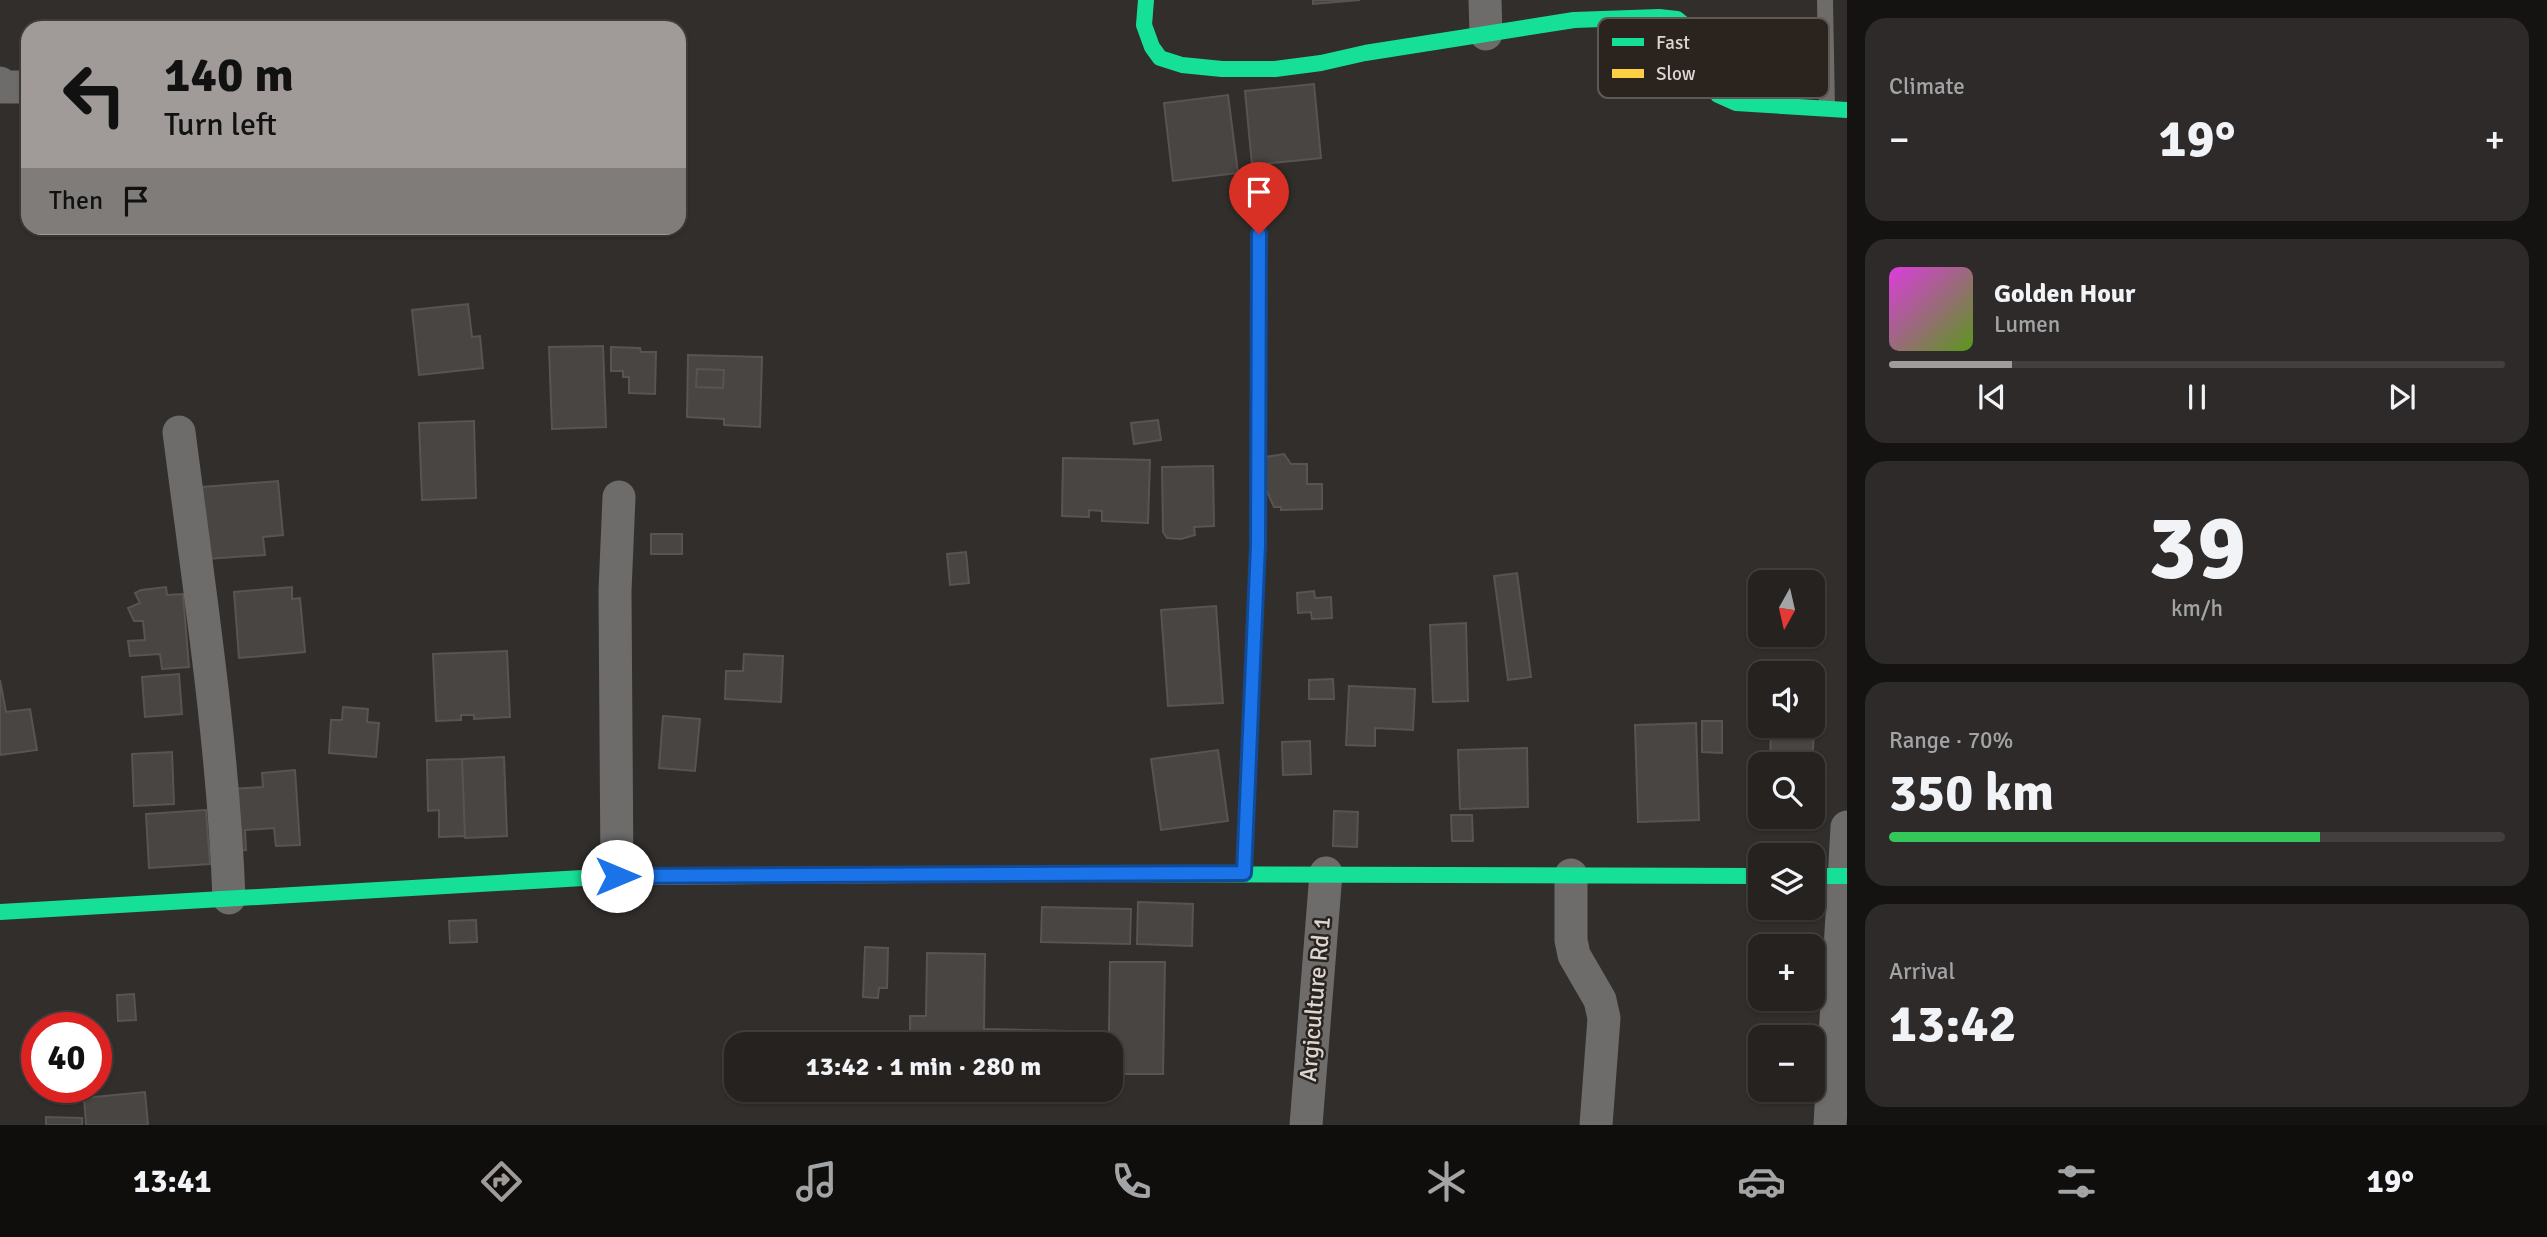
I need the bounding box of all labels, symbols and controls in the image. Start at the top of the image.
legend [1598,18,1829,98]
text: Fast [1656,31,1690,55]
text: 140 m [164,45,294,105]
icon: left [49,49,140,140]
text: Slow [1656,62,1696,86]
text: Climate [1889,72,1965,101]
text: Turn left [164,105,277,144]
text: 19° [2159,107,2235,171]
text: − [1889,116,1910,163]
text: + [2484,116,2505,163]
pin [1229,162,1289,234]
icon: arrive [1240,173,1278,211]
icon: arrive [117,182,155,220]
text: Then [49,185,103,217]
text: Golden Hour [1994,278,2135,310]
text: Lumen [1994,310,2060,339]
icon: previous [1973,378,2011,416]
icon: pause [2178,378,2216,416]
icon: next [2383,378,2421,416]
text: 39 [2148,492,2246,605]
north arrow [1748,570,1825,648]
map controls [1748,570,1825,1102]
text: km/h [2171,594,2223,623]
button: sound [1748,661,1825,738]
text: Range · 70% [1889,726,2013,755]
button: search [1748,752,1825,829]
text: 350 km [1889,761,2054,825]
position arrow [580,839,654,913]
button: layers [1748,843,1825,920]
street label: Argiculture Rd 1 [1293,915,1337,1083]
button: + [1748,934,1825,1011]
text: Arrival [1889,957,1955,986]
text: 13:42 [1889,992,2017,1056]
speed limit sign: 40 [21,1012,112,1103]
button: − [1748,1025,1825,1102]
text: 13:42 · 1 min · 280 m [806,1051,1041,1083]
icon: directions [477,1157,526,1206]
icon: music [792,1157,841,1206]
icon: phone [1107,1157,1156,1206]
icon: climate [1422,1157,1471,1206]
icon: car [1737,1157,1786,1206]
icon: filters [2052,1157,2101,1206]
text: 13:41 [133,1162,211,1201]
text: 19° [2367,1162,2414,1201]

